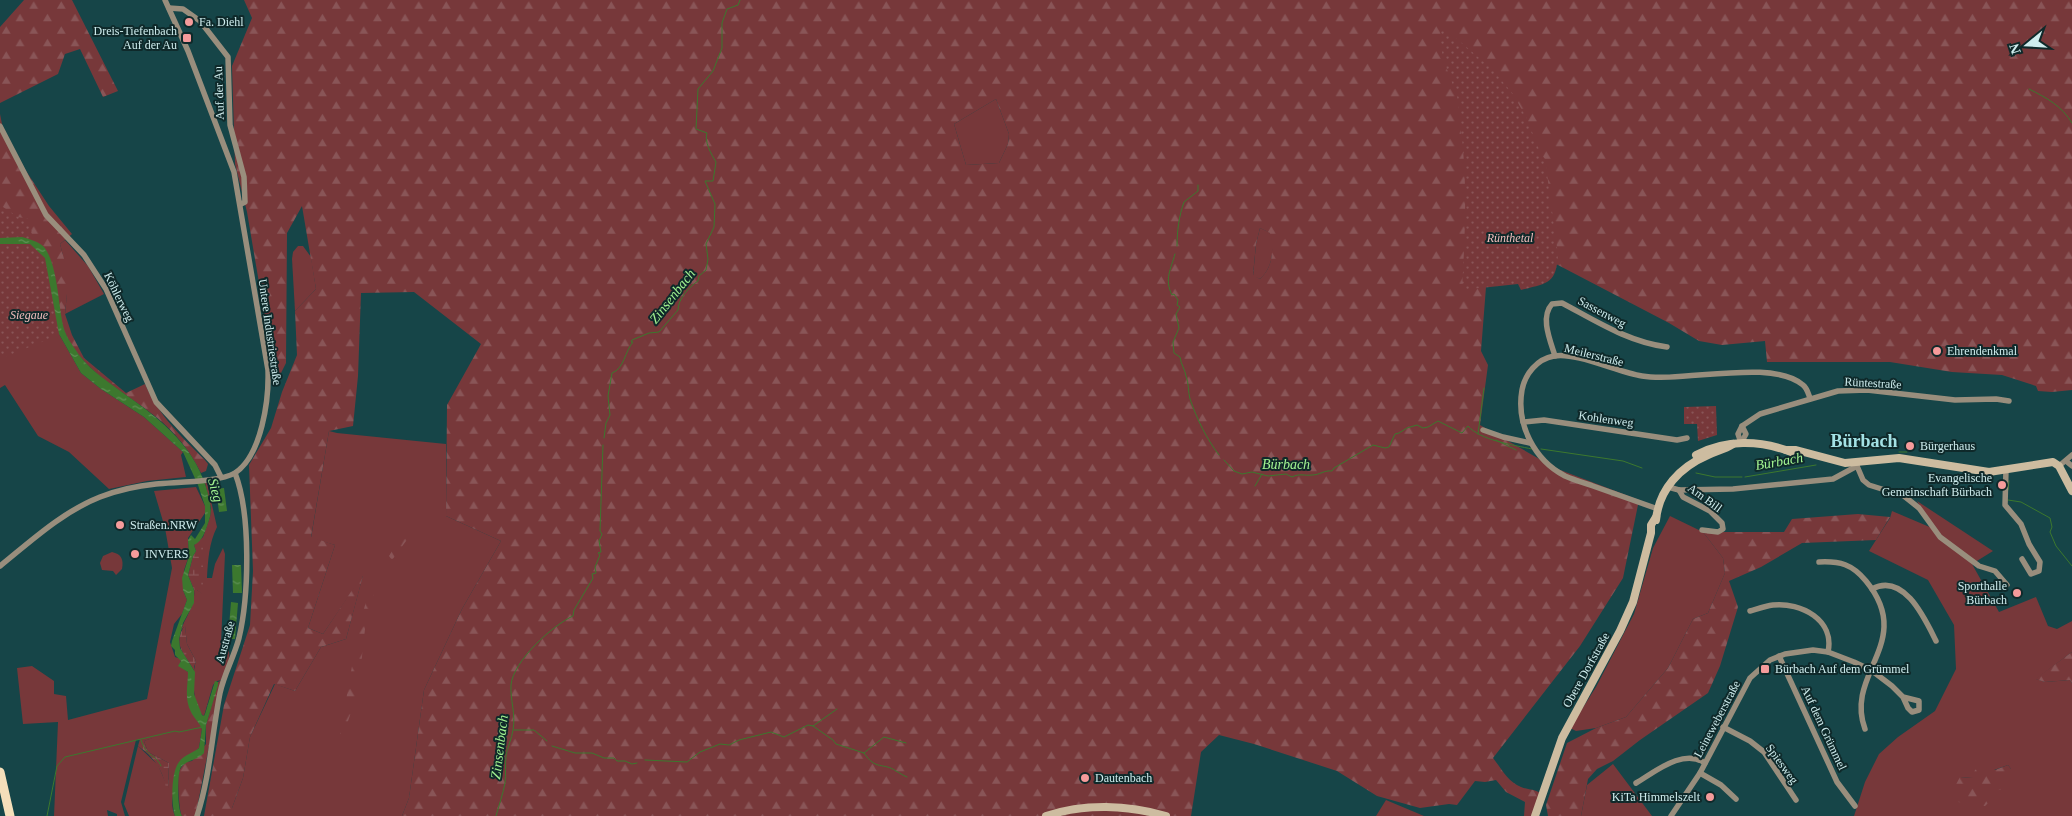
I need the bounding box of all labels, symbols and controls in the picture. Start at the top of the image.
place label: Fa. Diehl [199,15,244,29]
marker: Fa. Diehl [183,16,195,28]
north arrow [2002,20,2052,70]
place label: Dreis-Tiefenbach Auf der Au [93,24,177,52]
marker: Dreis-Tiefenbach Auf der Au [181,32,193,44]
text: N [2006,42,2024,56]
street label: Auf der Au [211,66,227,120]
park label: Rünthetal [1486,231,1534,245]
water label: Zinsenbach [647,266,698,326]
street label: Köhlerweg [101,270,137,324]
street label: Untere Industriestraße [256,278,284,386]
street label: Sassenweg [1575,293,1629,331]
park label: Siegaue [10,308,49,322]
street label: Meilerstraße [1563,341,1625,369]
place label: Ehrendenkmal [1947,344,2018,358]
marker: Ehrendenkmal [1931,345,1943,357]
street label: Rüntestraße [1844,375,1902,391]
street label: Kohlenweg [1578,408,1634,430]
district label: Bürbach [1830,431,1898,451]
place label: Bürgerhaus [1920,439,1975,453]
marker: Bürgerhaus [1904,440,1916,452]
water label: Bürbach [1754,450,1804,473]
water label: Bürbach [1262,457,1310,472]
place label: Evangelische Gemeinschaft Bürbach [1882,471,1992,499]
water label: Sieg [205,477,226,504]
marker: Evangelische Gemeinschaft Bürbach [1996,479,2008,491]
street label: Am Bill [1685,481,1725,516]
place label: Straßen.NRW [130,518,198,532]
marker: Straßen.NRW [114,519,126,531]
place label: INVERS [145,547,188,561]
marker: INVERS [129,548,141,560]
place label: Sporthalle Bürbach [1958,579,2007,607]
marker: Sporthalle Bürbach [2011,587,2023,599]
street label: Austraße [212,619,238,665]
street label: Obere Dorfstraße [1560,630,1612,710]
place label: Bürbach Auf dem Grümmel [1775,662,1910,676]
marker: Bürbach Auf dem Grümmel [1759,663,1771,675]
street label: Leineweberstraße [1691,678,1743,760]
street label: Auf dem Grümmel [1798,684,1850,773]
water label: Zinsenbach [488,714,511,780]
street label: Spiesweg [1763,741,1801,787]
place label: Dautenbach [1095,771,1152,785]
marker: Dautenbach [1079,772,1091,784]
place label: KiTa Himmelszelt [1612,790,1701,804]
marker: KiTa Himmelszelt [1704,791,1716,803]

